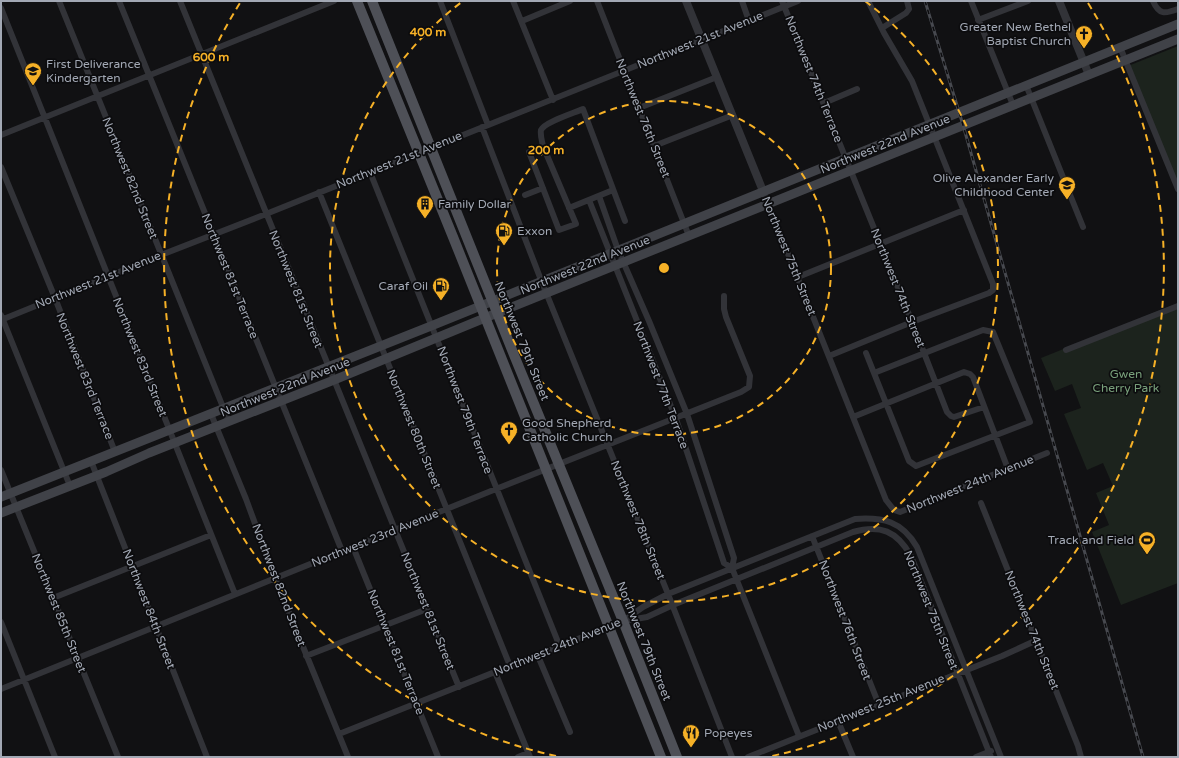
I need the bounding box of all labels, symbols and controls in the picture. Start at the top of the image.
street label: Northwest 21st Avenue [635,8,765,72]
street label: Northwest 74th Terrace [782,14,846,145]
place label: Greater New Bethel Baptist Church [960,20,1071,48]
church icon: Greater New Bethel Baptist Church [1074,24,1094,49]
text: 400 m [410,25,446,39]
text: 600 m [193,50,229,64]
street label: Northwest 76th Street [613,56,673,180]
place label: First Deliverance Kindergarten [46,57,141,85]
school or university icon: First Deliverance Kindergarten [23,61,43,86]
street label: Northwest 22nd Avenue [818,111,952,176]
street label: Northwest 82nd Street [99,115,161,241]
street label: Northwest 21st Avenue [334,128,464,192]
text: 200 m [528,143,564,157]
place label: Olive Alexander Early Childhood Center [933,171,1055,199]
school or university icon: Olive Alexander Early Childhood Center [1057,175,1077,200]
building icon: Family Dollar [415,194,435,219]
street label: Northwest 75th Street [759,194,819,318]
place label: Family Dollar [438,197,511,211]
street label: Northwest 81st Terrace [198,211,262,341]
fuel station icon: Exxon [494,221,514,246]
place label: Exxon [517,224,552,238]
street label: Northwest 74th Street [868,226,928,350]
street label: Northwest 81st Street [266,228,326,350]
street label: Northwest 22nd Avenue [518,232,652,297]
street label: Northwest 21st Avenue [33,248,163,312]
centre of rings [657,261,671,275]
fuel station icon: Caraf Oil [431,276,451,301]
place label: Caraf Oil [378,279,428,293]
street label: Northwest 79th Street [492,279,552,403]
street label: Northwest 83rd Street [110,295,170,419]
street label: Northwest 83rd Terrace [53,311,117,442]
street label: Northwest 77th Terrace [630,319,692,451]
street label: Northwest 79th Terrace [434,344,496,476]
street label: Northwest 22nd Avenue [218,354,352,419]
street label: Northwest 80th Street [384,367,444,491]
park label: Gwen Cherry Park [1093,367,1160,395]
place label: Good Shepherd Catholic Church [522,416,613,444]
church icon: Good Shepherd Catholic Church [499,420,519,445]
street label: Northwest 24th Avenue [904,452,1036,516]
street label: Northwest 78th Street [608,458,668,582]
street label: Northwest 23rd Avenue [309,506,441,570]
street label: Northwest 82nd Street [249,522,309,649]
sports icon: Track and Field [1137,530,1157,555]
place label: Track and Field [1048,533,1134,547]
street label: Northwest 84th Street [120,547,178,671]
street label: Northwest 75th Street [901,548,961,672]
street label: Northwest 81st Street [398,550,458,672]
street label: Northwest 85th Street [29,551,89,675]
street label: Northwest 76th Street [816,558,874,682]
street label: Northwest 74th Street [1002,568,1062,692]
street label: Northwest 79th Street [614,579,674,703]
street label: Northwest 81st Terrace [364,587,428,717]
street label: Northwest 24th Avenue [491,615,623,679]
street label: Northwest 25th Avenue [815,671,947,735]
restaurant icon: Popeyes [681,723,701,748]
place label: Popeyes [704,726,753,740]

